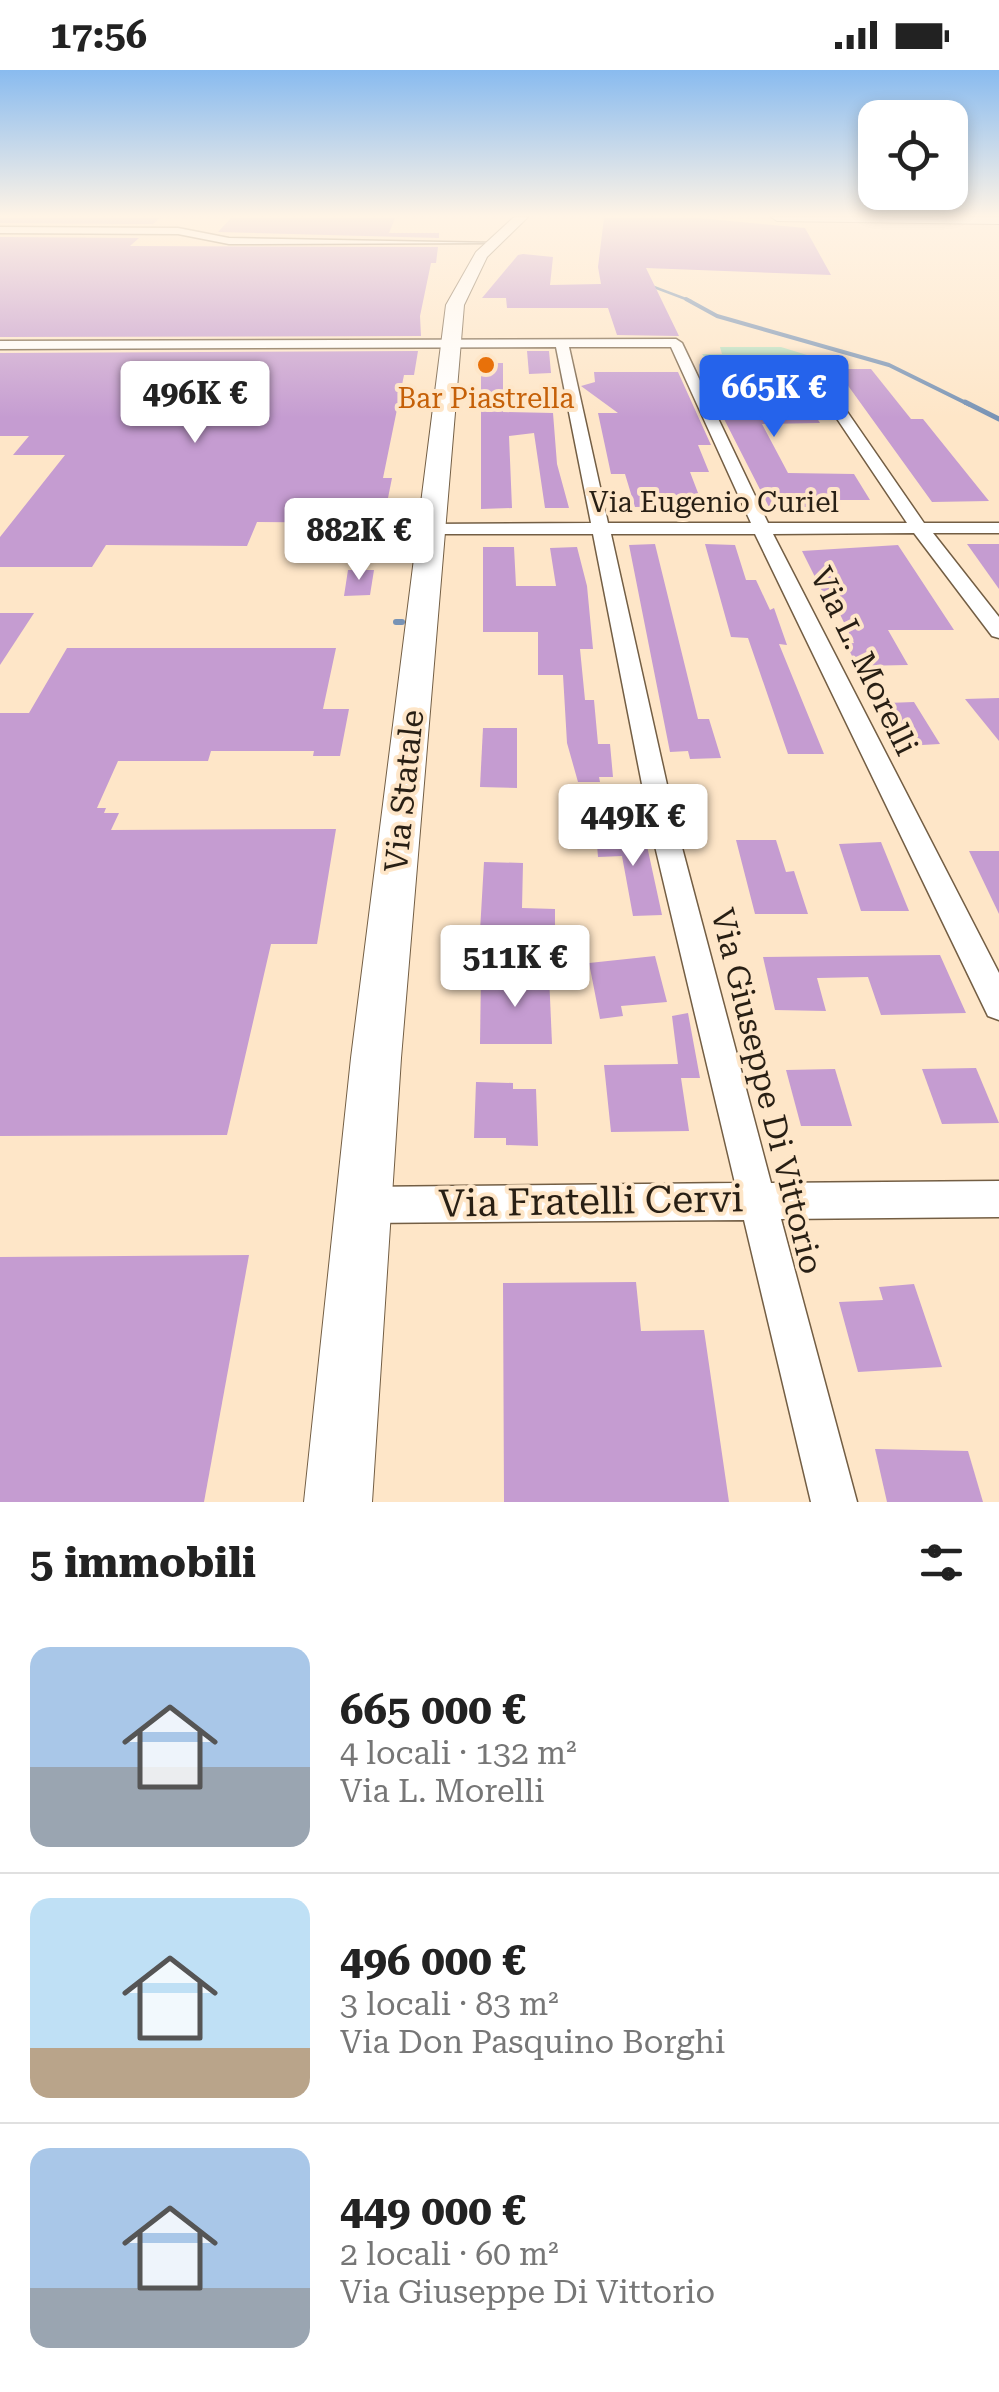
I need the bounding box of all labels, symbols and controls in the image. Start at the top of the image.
text: 17:56 [50,13,147,57]
map controls [858,100,968,210]
button: locate [858,100,968,210]
marker: Bar Piastrella [475,354,497,376]
pin: 665K € [693,355,855,440]
pin: 496K € [114,361,276,446]
text: 665K € [722,368,826,406]
text: 496K € [143,374,247,412]
place label: Bar Piastrella [397,382,575,415]
street label: Via Eugenio Curiel [589,486,839,519]
pin: 882K € [278,498,440,583]
text: 882K € [307,511,411,549]
street label: Via L. Morelli [802,561,926,761]
street label: Via Statale [377,708,431,874]
pin: 449K € [552,784,714,869]
text: 449K € [581,797,685,835]
street label: Via Giuseppe Di Vittorio [703,904,831,1278]
pin: 511K € [434,925,596,1010]
text: 511K € [463,938,567,976]
street label: Via Fratelli Cervi [438,1176,744,1226]
icon: filters [914,1535,969,1590]
text: 5 immobili [30,1538,256,1587]
text: 665 000 € [340,1685,526,1734]
icon: home [110,1687,230,1807]
text: 4 locali · 132 m² [340,1734,577,1772]
text: Via L. Morelli [340,1772,544,1810]
text: 496 000 € [340,1936,526,1985]
icon: home [110,1938,230,2058]
text: 3 locali · 83 m² [340,1985,559,2023]
text: Via Don Pasquino Borghi [340,2023,725,2061]
text: 449 000 € [340,2186,526,2235]
icon: home [110,2188,230,2308]
text: 2 locali · 60 m² [340,2235,559,2273]
text: Via Giuseppe Di Vittorio [340,2273,715,2311]

